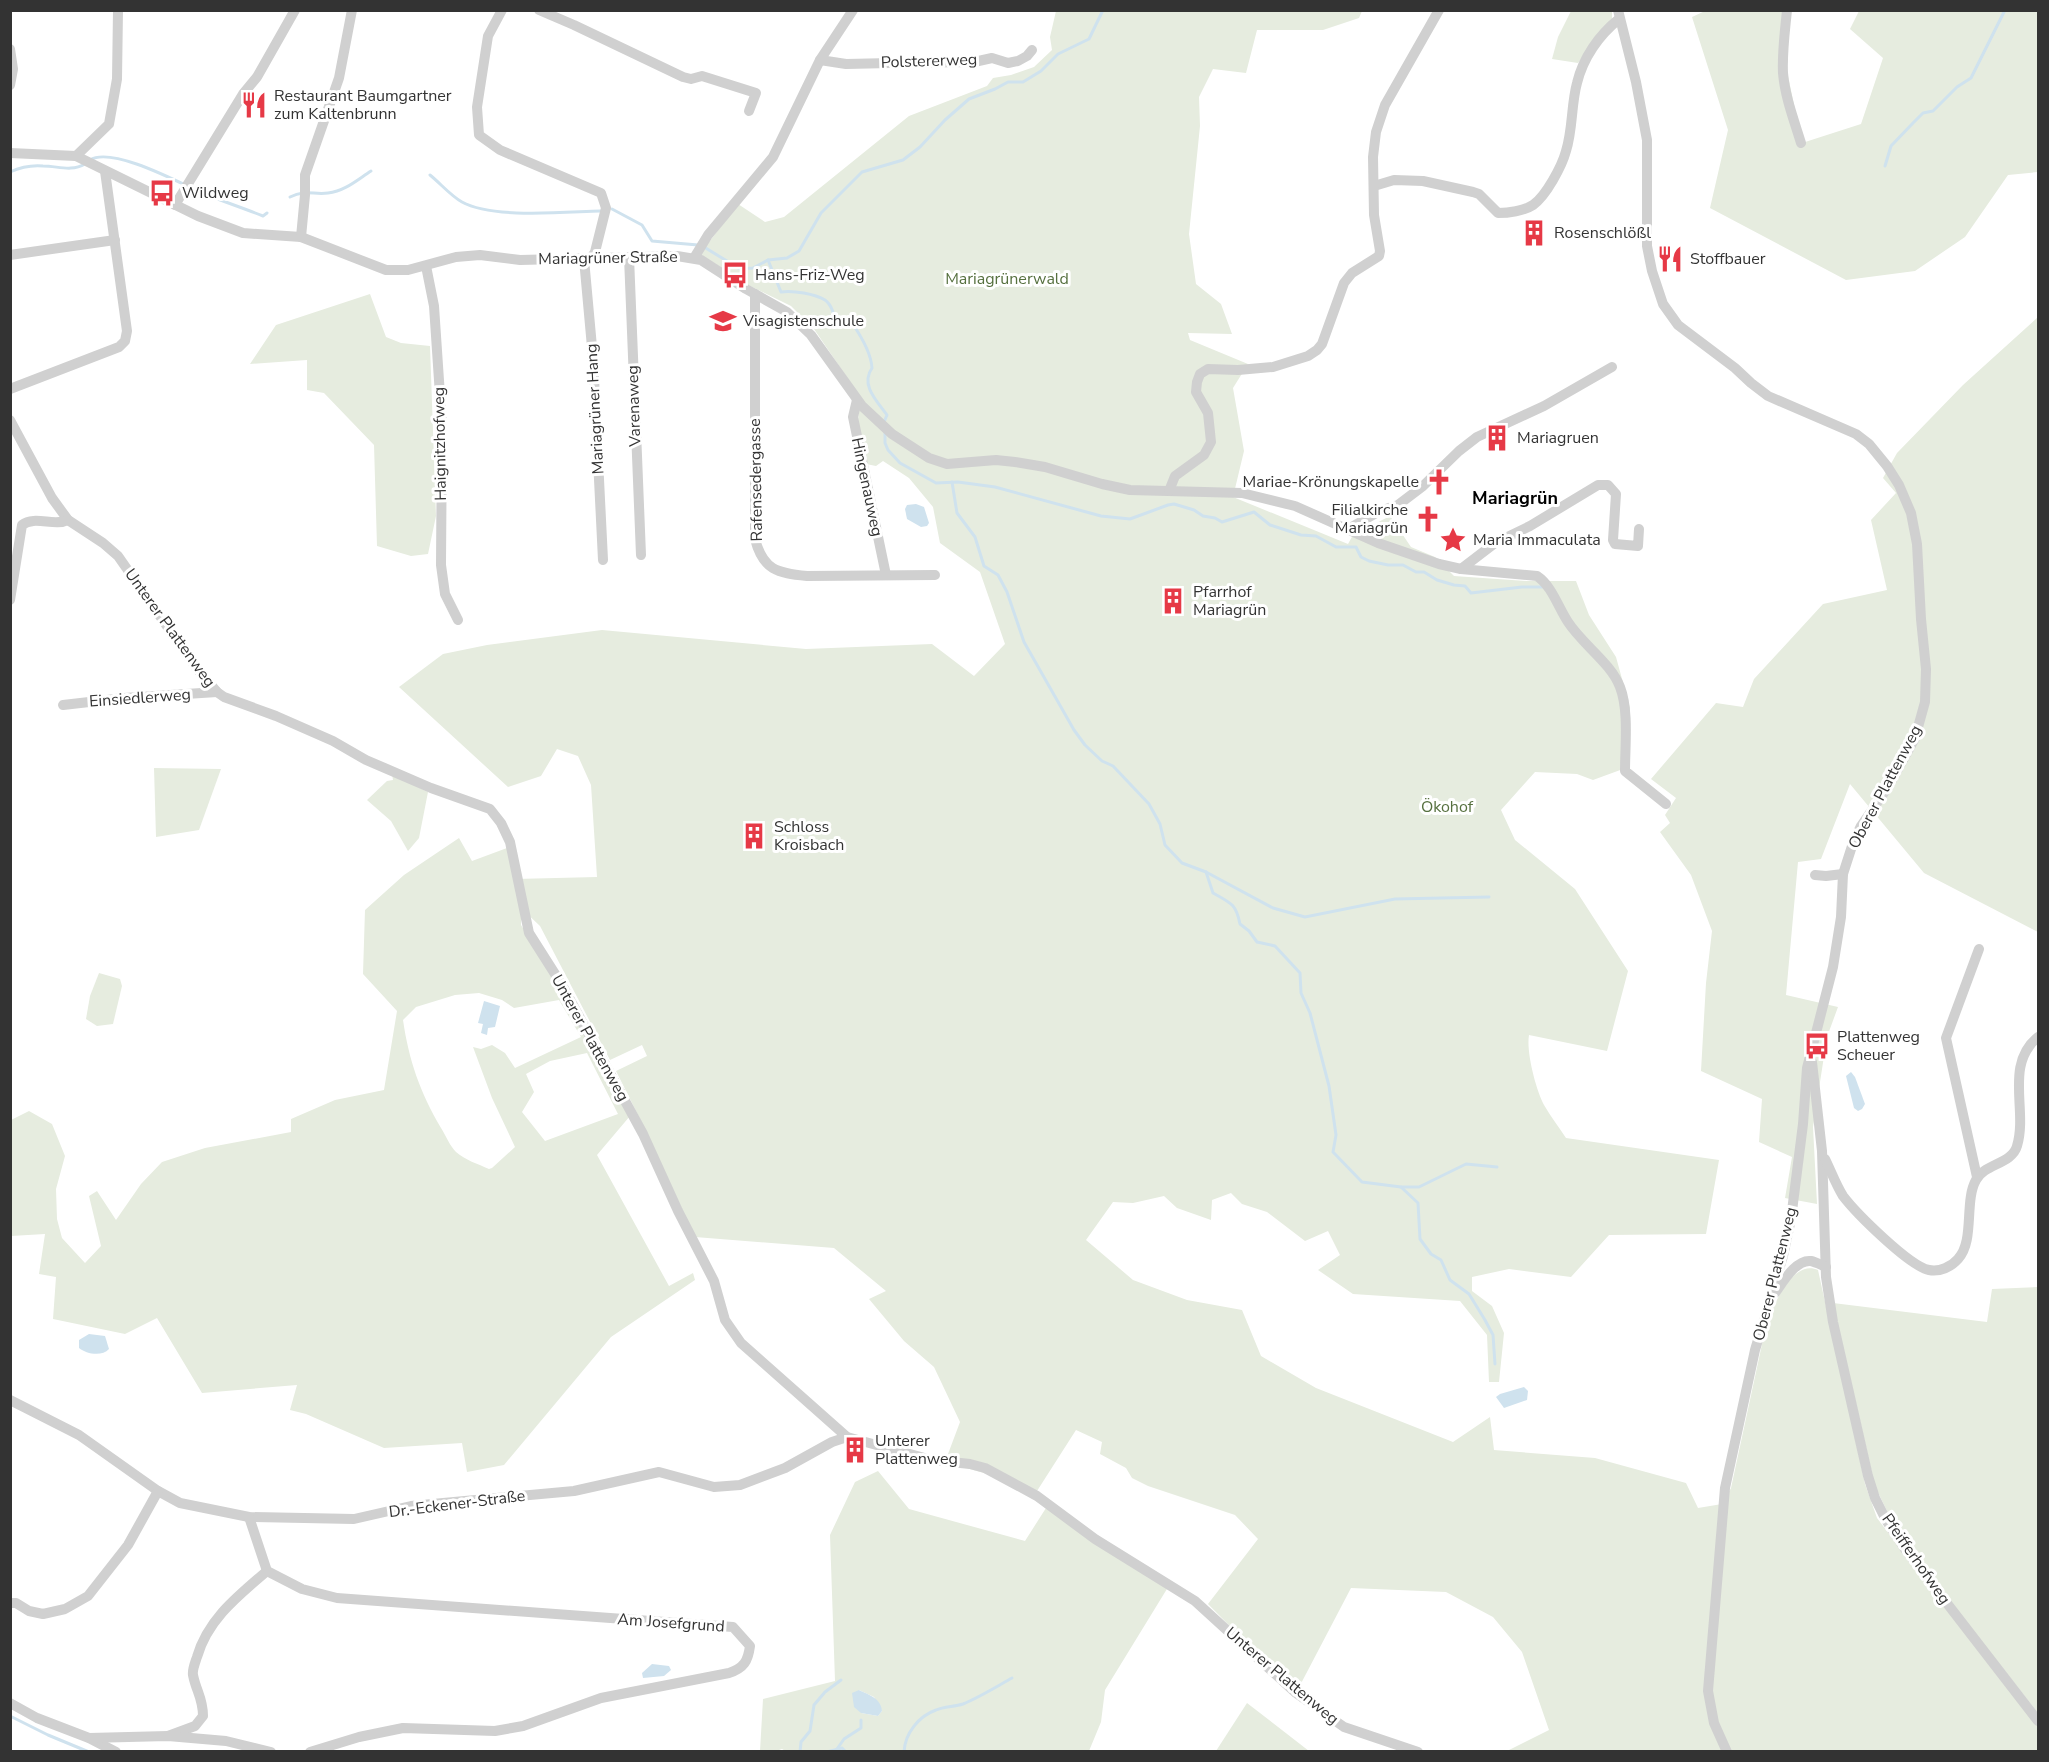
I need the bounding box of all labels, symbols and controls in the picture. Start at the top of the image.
street label: Polstererweg [880,48,978,74]
place label: Restaurant Baumgartner zum Kaltenbrunn [274,85,452,125]
restaurant icon: Restaurant Baumgartner zum Kaltenbrunn [239,90,269,120]
bus stop icon: Wildweg [147,178,177,208]
place label: Wildweg [182,182,249,204]
building icon: Rosenschlößl [1519,218,1549,248]
place label: Rosenschlößl [1554,222,1651,244]
restaurant icon: Stoffbauer [1655,244,1685,274]
street label: Mariagrüner Straße [538,246,678,270]
place label: Stoffbauer [1690,248,1766,270]
bus stop icon: Hans-Friz-Weg [720,260,750,290]
place label: Hans-Friz-Weg [755,264,865,286]
park label: Mariagrünerwald [945,268,1069,290]
school or university icon: Visagistenschule [708,306,738,336]
place label: Visagistenschule [742,310,864,332]
street label: Mariagrüner Hang [581,343,609,475]
street label: Varenaweg [622,365,646,448]
street label: Haignitzhofweg [428,387,452,501]
street label: Rafensedergasse [744,418,768,542]
building icon: Mariagruen [1482,423,1512,453]
place label: Mariagruen [1517,427,1599,449]
street label: Hingenauweg [846,435,888,539]
church icon: Mariae-Krönungskapelle [1424,467,1454,497]
place label: Mariae-Krönungskapelle [1243,471,1419,493]
district label: Mariagrün [1472,486,1558,510]
place label: Filialkirche Mariagrün [1332,499,1408,539]
church icon: Filialkirche Mariagrün [1413,504,1443,534]
place icon: Maria Immaculata [1438,525,1468,555]
place label: Maria Immaculata [1473,529,1601,551]
street label: Unterer Plattenweg [119,564,221,692]
place label: Pfarrhof Mariagrün [1193,581,1266,621]
building icon: Pfarrhof Mariagrün [1158,586,1188,616]
street label: Einsiedlerweg [88,683,192,713]
street label: Oberer Plattenweg [1843,721,1927,853]
park label: Ökohof [1421,796,1474,818]
place label: Schloss Kroisbach [774,816,844,856]
building icon: Schloss Kroisbach [739,821,769,851]
street label: Unterer Plattenweg [546,971,634,1105]
place label: Plattenweg Scheuer [1837,1026,1920,1066]
bus stop icon: Plattenweg Scheuer [1802,1031,1832,1061]
street label: Oberer Plattenweg [1748,1205,1802,1343]
place label: Unterer Plattenweg [875,1430,958,1470]
building icon: Unterer Plattenweg [840,1435,870,1465]
street label: Dr.-Eckener-Straße [388,1485,526,1523]
street label: Pfeifferhofweg [1877,1509,1955,1609]
street label: Am Josefgrund [617,1608,725,1638]
street label: Unterer Plattenweg [1221,1622,1343,1730]

